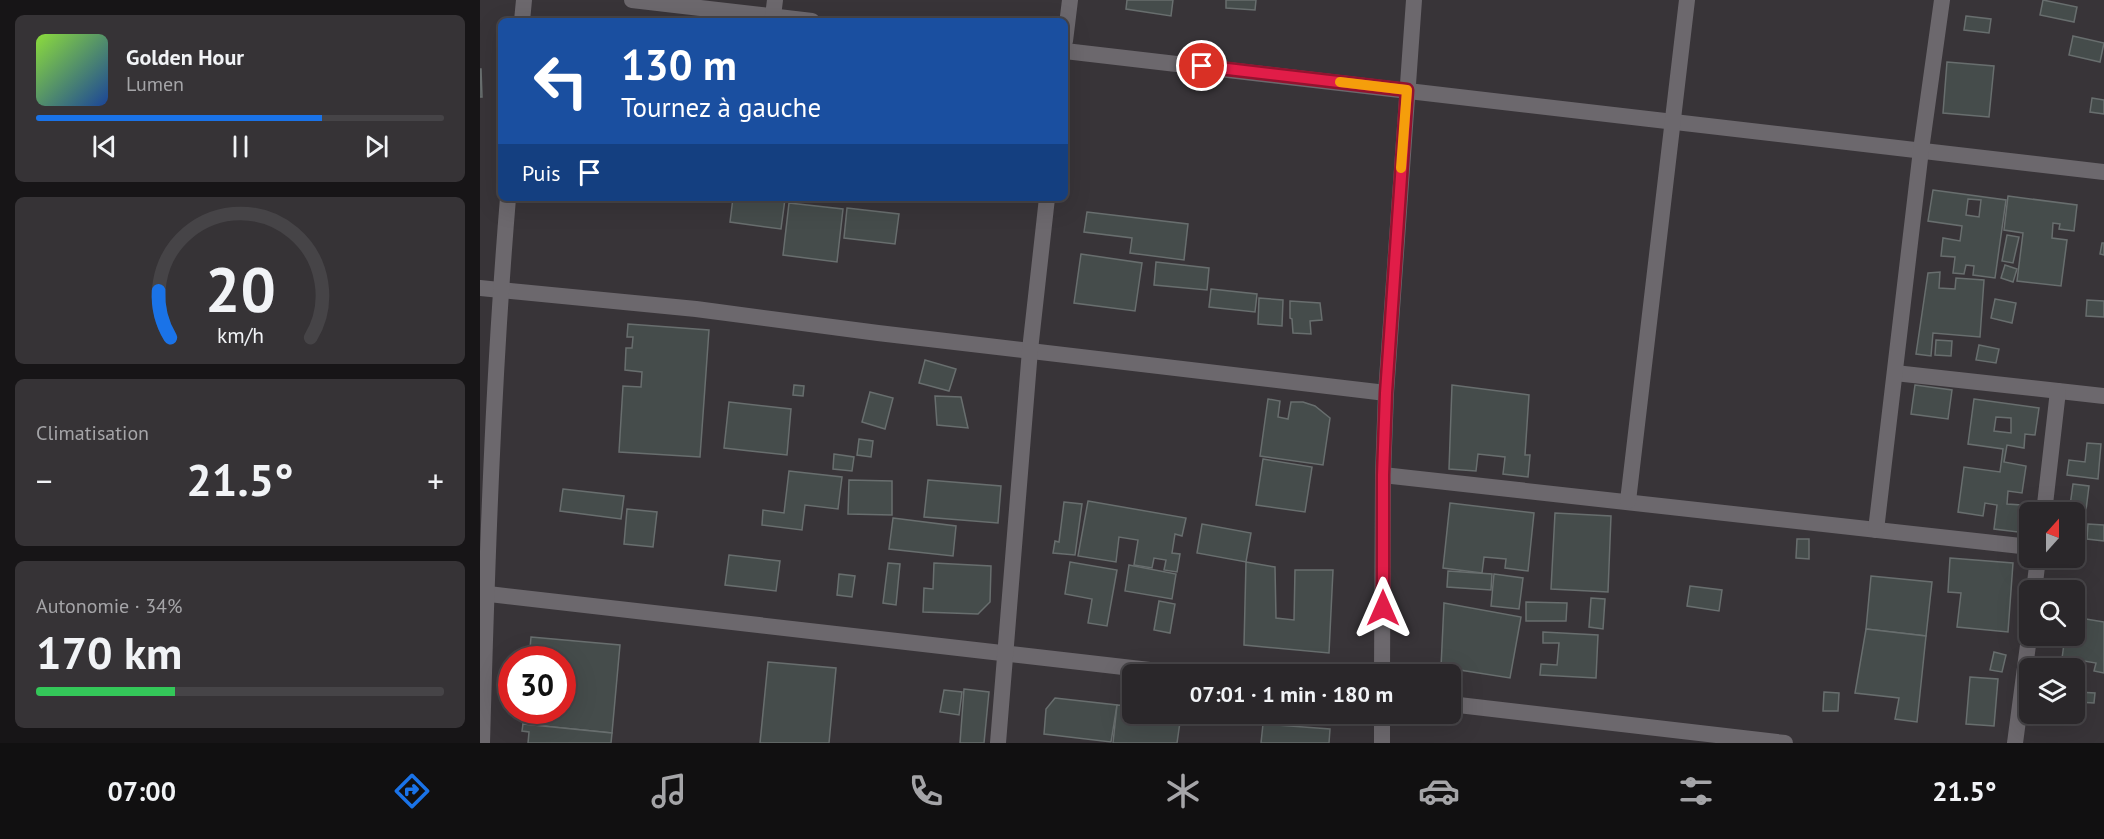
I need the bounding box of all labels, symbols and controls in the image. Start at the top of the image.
text: 130 m [621,37,737,92]
pin [1176,40,1227,91]
icon: left [522,42,600,120]
text: Golden Hour [126,43,244,71]
icon: arrive [1185,49,1218,82]
text: Lumen [126,71,184,97]
text: Tournez à gauche [621,90,821,124]
icon: previous [88,130,121,163]
icon: pause [224,130,257,163]
icon: next [360,130,393,163]
icon: arrive [573,156,606,189]
text: Puis [522,159,561,187]
text: 20 [205,248,275,329]
text: km/h [216,321,263,349]
text: Climatisation [36,420,149,446]
text: 21.5° [186,450,294,508]
text: − [36,459,53,502]
text: + [427,459,444,502]
north arrow [2019,502,2085,568]
map controls [2019,502,2085,724]
position arrow [1351,576,1415,640]
button: search [2019,580,2085,646]
text: Autonomie · 34% [36,593,182,619]
text: 170 km [36,623,182,681]
speed limit sign: 30 [498,646,576,724]
button: layers [2019,658,2085,724]
text: 07:01 · 1 min · 180 m [1190,680,1393,708]
icon: directions [391,770,433,812]
icon: music [648,770,690,812]
icon: phone [905,770,947,812]
icon: climate [1162,770,1204,812]
icon: car [1418,770,1460,812]
icon: filters [1675,770,1717,812]
text: 07:00 [107,774,176,808]
text: 21.5° [1932,774,1997,808]

